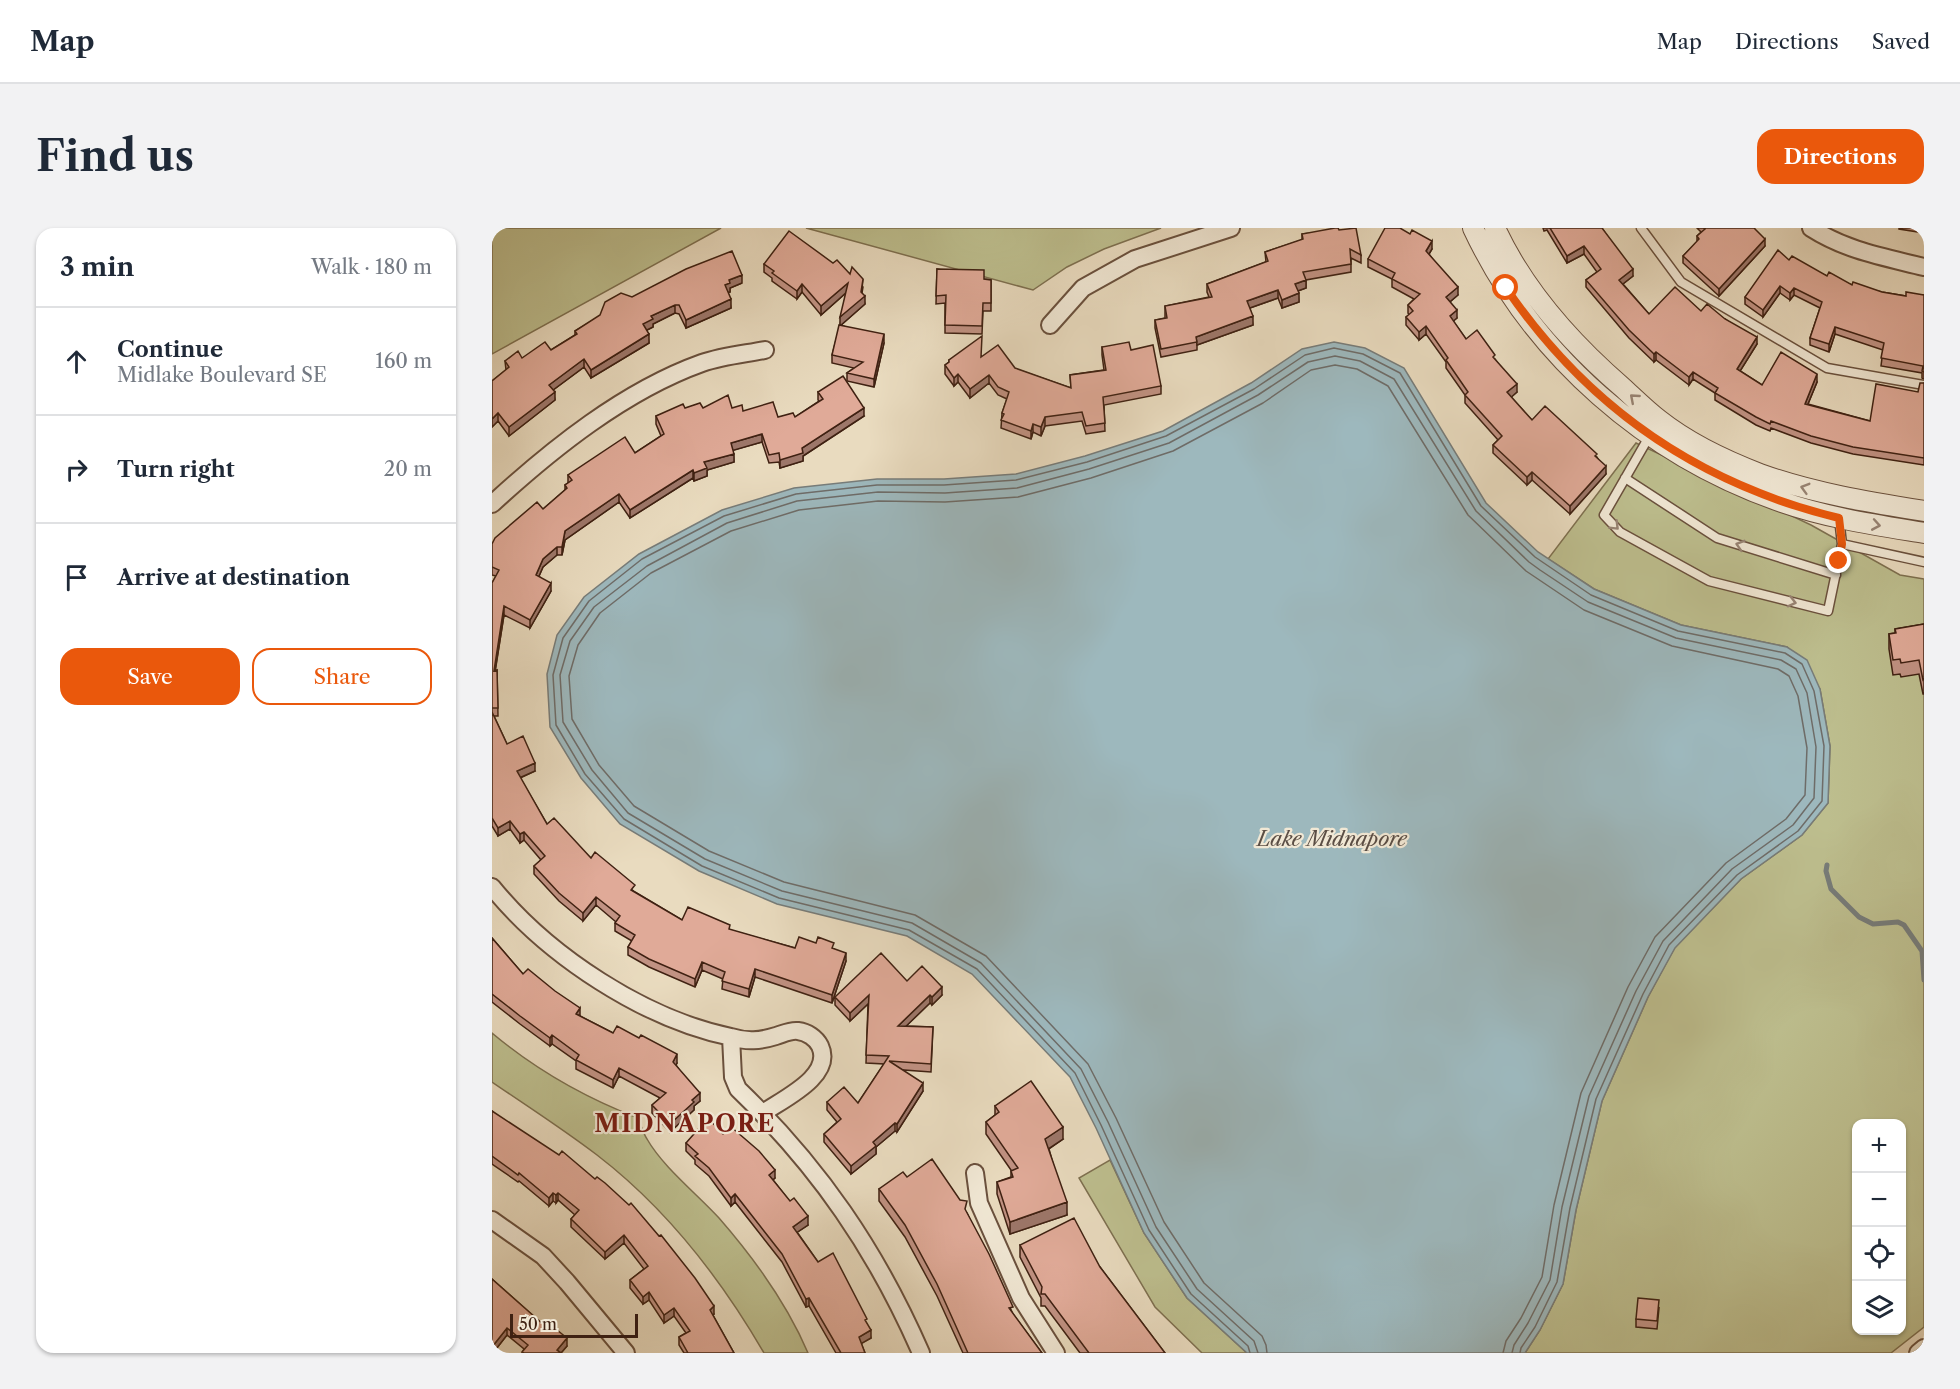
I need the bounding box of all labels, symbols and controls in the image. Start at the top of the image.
text: Map [30,24,94,58]
text: Map [1657,29,1702,54]
text: Directions [1735,29,1839,54]
text: Saved [1872,29,1930,54]
button: Directions [1757,129,1924,184]
text: Find us [36,130,194,182]
text: 3 min [60,251,134,283]
text: Walk · 180 m [311,255,432,279]
route start [1492,274,1518,300]
text: Continue [117,336,223,363]
icon: ahead [60,345,93,378]
text: 160 m [375,349,432,373]
text: Midlake Boulevard SE [117,363,327,387]
one-way arrow [1630,394,1641,405]
icon: right [60,453,93,486]
text: Turn right [117,456,235,483]
text: 20 m [384,457,432,481]
one-way arrow [1800,483,1811,495]
one-way arrow [1871,518,1880,530]
one-way arrow [1608,520,1619,530]
one-way arrow [1735,540,1746,553]
route end [1825,547,1851,573]
icon: arrive [60,561,93,594]
text: Arrive at destination [117,564,350,591]
one-way arrow [1787,595,1797,608]
button: Save [60,648,240,705]
button: Share [252,648,432,705]
water label: Lake Midnapore [1255,827,1408,851]
district label: MIDNAPORE [594,1109,776,1138]
map controls [1852,1119,1906,1335]
button: + [1852,1119,1906,1173]
button: − [1852,1173,1906,1227]
button: locate [1852,1227,1906,1281]
button: layers [1852,1281,1906,1335]
scale bar [510,1311,638,1338]
text: 50 m [519,1314,557,1334]

